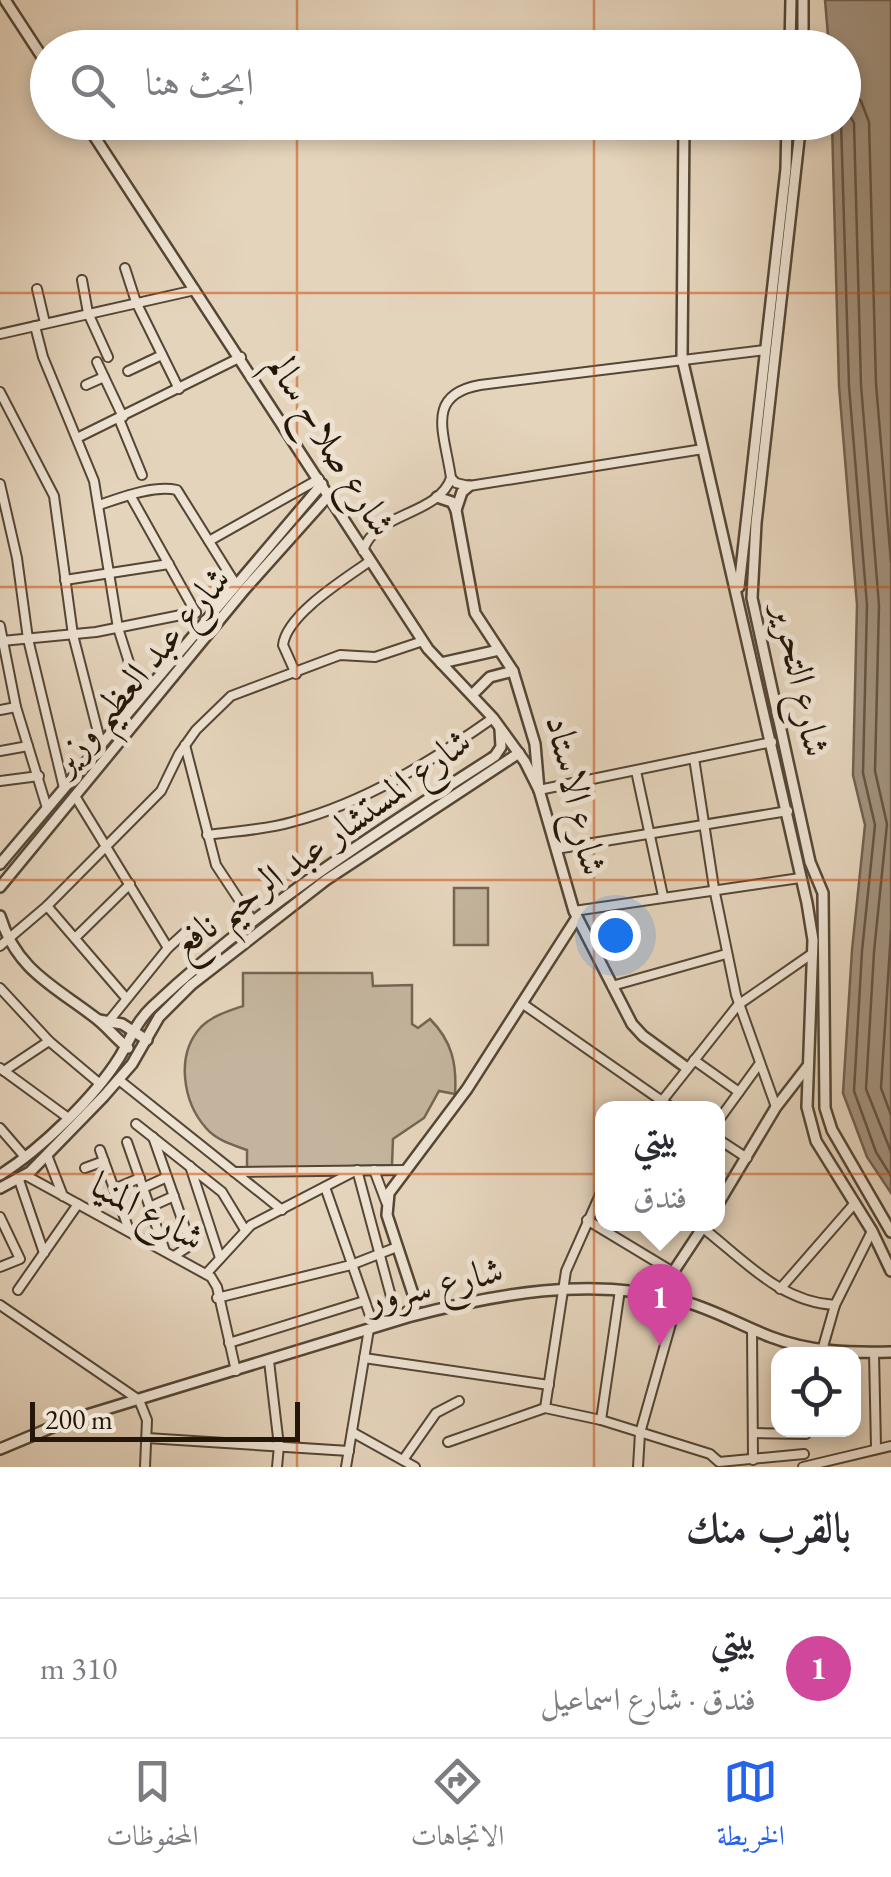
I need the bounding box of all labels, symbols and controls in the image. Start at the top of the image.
search box [30,30,861,140]
text: ابحث هنا [145,57,254,106]
icon: search [65,58,120,113]
street label: شارع صلاح سالم [249,344,408,550]
street label: شارع عبد العظيم وزير [36,556,252,796]
street label: شارع التحرير [755,595,843,762]
street label: شارع الاستاد [528,710,620,881]
street label: شارع المستشار عبد الرحيم نافع [161,716,489,978]
your location [590,910,641,961]
popup [595,1101,725,1231]
text: بيتي [633,1110,679,1159]
street label: شارع المنيا [79,1159,214,1268]
text: فندق [633,1176,687,1218]
street label: شارع سرور [358,1244,509,1331]
pin: 1 [628,1264,692,1346]
map controls [771,1347,861,1437]
button: locate [771,1347,861,1437]
scale bar [30,1397,300,1442]
text: 200 m [45,1401,113,1437]
text: بالقرب منك [686,1500,851,1555]
text: بيتي [710,1612,756,1661]
text: 310 m [40,1647,117,1689]
text: 1 [810,1647,827,1689]
text: فندق · شارع اسماعيل [540,1678,756,1720]
tab: المحفوظات [106,1754,198,1863]
tab: الاتجاهات [411,1754,504,1863]
tab: الخريطة [717,1754,785,1863]

